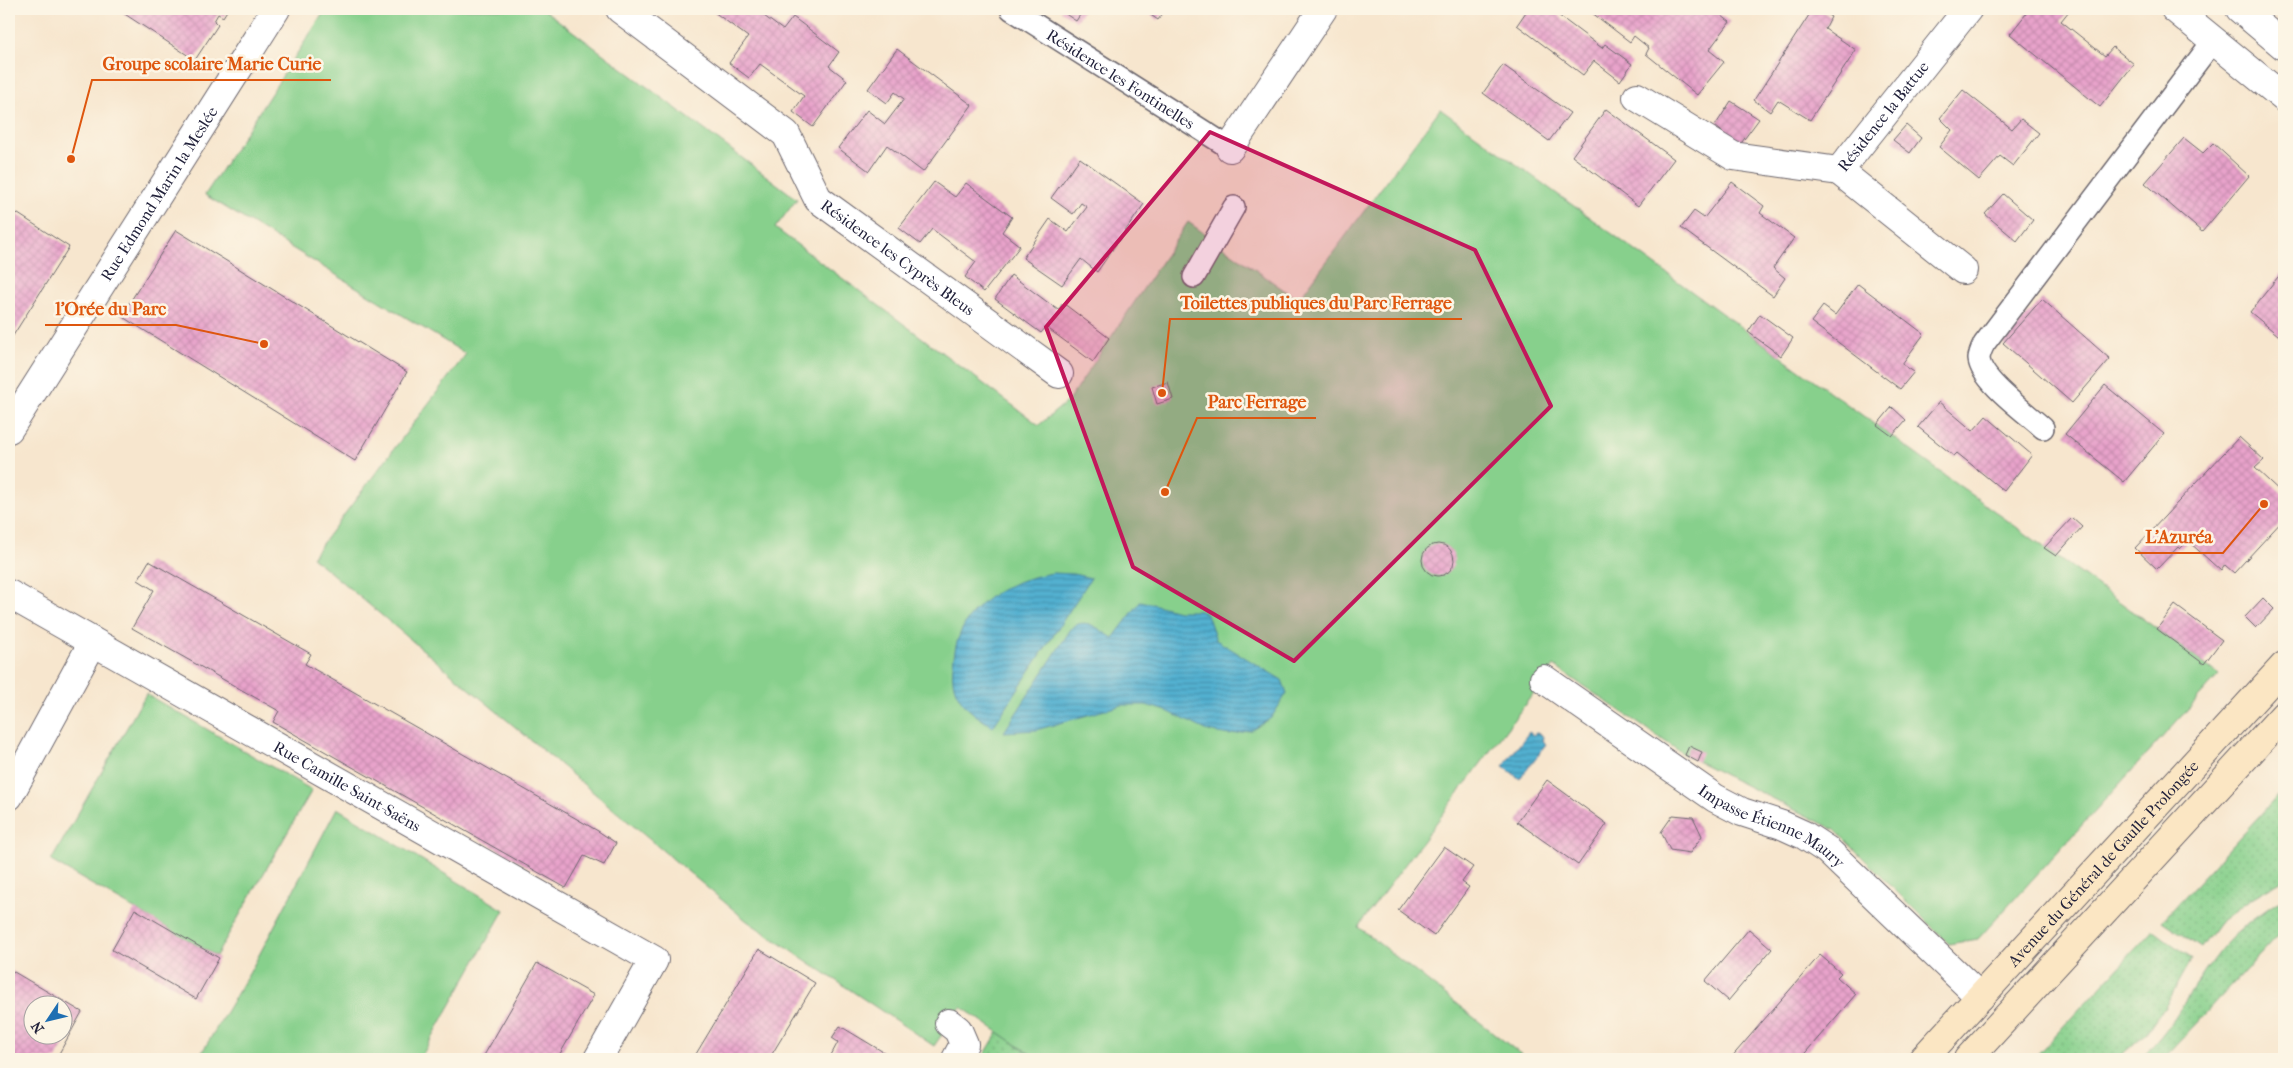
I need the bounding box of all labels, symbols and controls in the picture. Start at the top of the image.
street label: Résidence les Fontinelles [1043,25,1198,133]
callout: Groupe scolaire Marie Curie [92,47,331,80]
text: Groupe scolaire Marie Curie [103,54,322,75]
street label: Résidence la Battue [1833,57,1933,175]
street label: Rue Edmond Marin la Meslée [96,103,221,284]
street label: Résidence les Cyprès Bleus [817,195,978,319]
callout: Toilettes publiques du Parc Ferrage [1170,286,1462,319]
callout: l'Orée du Parc [45,292,176,325]
text: Toilettes publiques du Parc Ferrage [1179,293,1452,314]
text: l'Orée du Parc [55,299,166,320]
callout: Parc Ferrage [1197,385,1316,418]
text: Parc Ferrage [1207,392,1307,413]
callout: L'Azuréa [2135,520,2223,553]
text: L'Azuréa [2145,527,2213,548]
street label: Rue Camille Saint-Saëns [270,737,424,835]
street label: Avenue du Général de Gaulle Prolongée [2003,756,2202,971]
street label: Impasse Étienne Maury [1695,780,1849,872]
north arrow [22,996,72,1046]
text: N [28,1018,48,1036]

